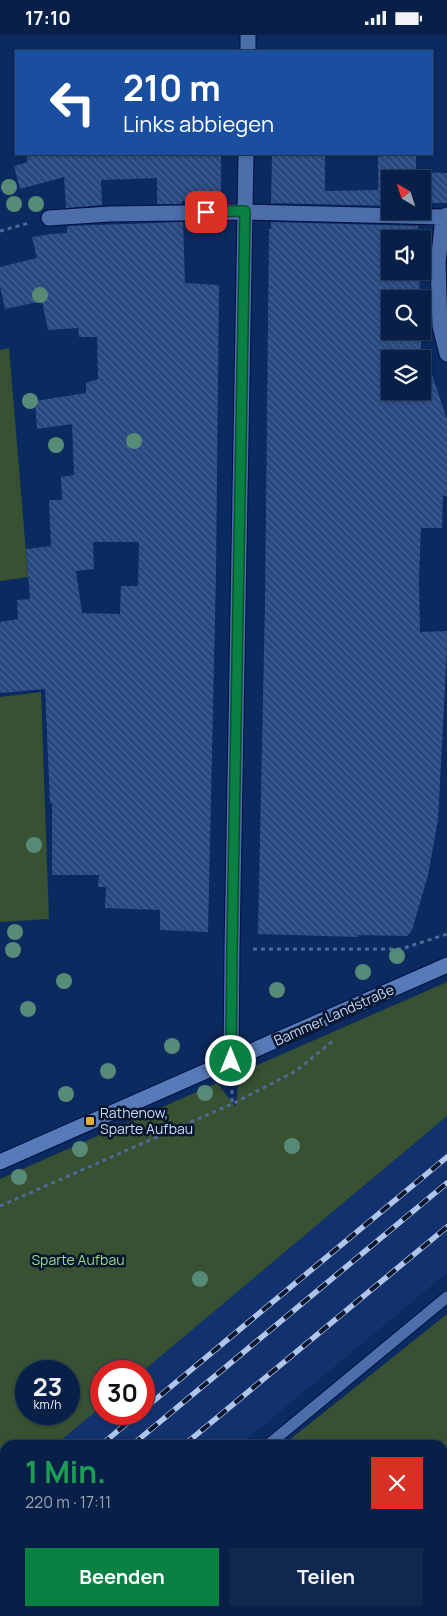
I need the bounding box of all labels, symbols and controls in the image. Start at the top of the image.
text: 17:10 [25,5,71,31]
text: 210 m [123,64,221,112]
icon: left [40,70,105,135]
text: Links abbiegen [123,109,274,139]
north arrow [381,170,431,220]
map controls [381,170,431,400]
pin [185,191,227,233]
icon: arrive [192,198,220,226]
button: sound [381,230,431,280]
button: search [381,290,431,340]
button: layers [381,350,431,400]
street label: Bammer Landstraße [271,979,397,1050]
position arrow [204,1034,256,1086]
place label: Rathenow, Sparte Aufbau [100,1103,193,1138]
marker: Rathenow, Sparte Aufbau [84,1115,96,1127]
park label: Sparte Aufbau [31,1250,125,1269]
speed limit sign: 30 [90,1360,155,1425]
text: 23 [33,1369,62,1404]
text: km/h [34,1396,61,1413]
text: 1 Min. [25,1451,106,1492]
button: close [371,1457,423,1509]
text: 220 m · 17:11 [25,1491,111,1513]
button: Beenden [25,1548,219,1606]
button: Teilen [229,1548,423,1606]

